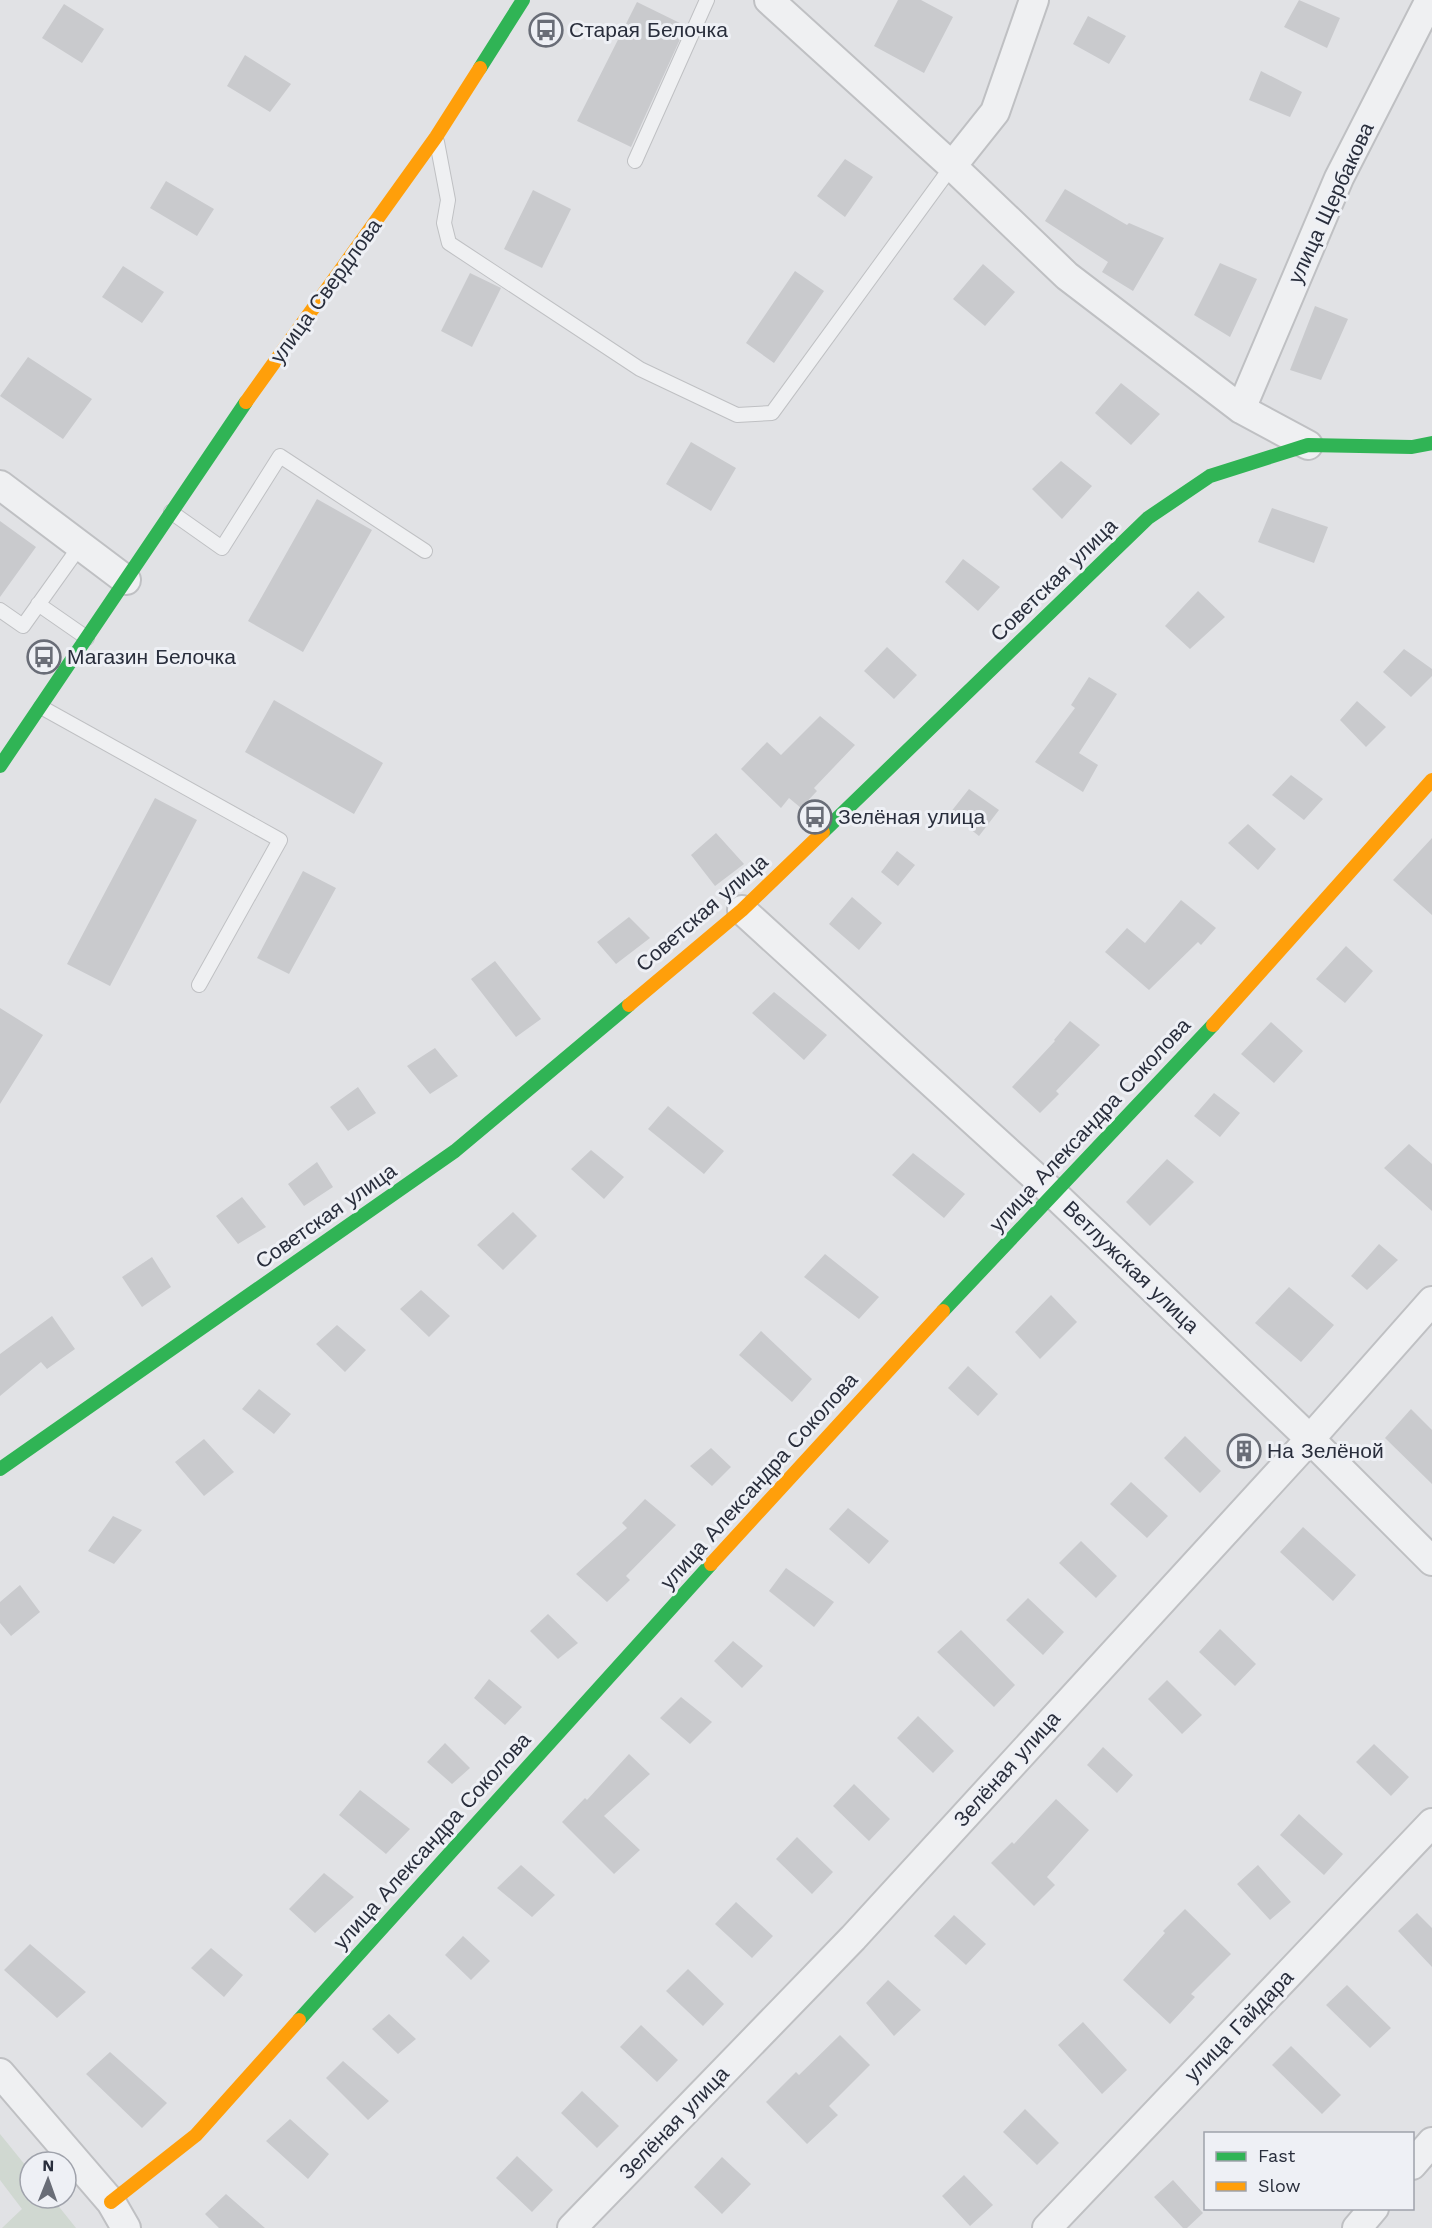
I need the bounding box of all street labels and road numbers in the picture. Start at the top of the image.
street label: улица Щербакова [1282,118,1379,287]
street label: улица Свердлова [265,213,387,368]
street label: Советская улица [985,513,1122,646]
street label: Советская улица [631,848,773,977]
street label: улица Александра Соколова [984,1012,1196,1237]
street label: Советская улица [250,1158,401,1274]
street label: Ветлужская улица [1058,1195,1205,1338]
street label: улица Александра Соколова [655,1367,863,1594]
street label: Зелёная улица [948,1705,1065,1832]
street label: улица Александра Соколова [328,1727,536,1954]
street label: улица Гайдара [1179,1964,1298,2087]
street label: Зелёная улица [614,2061,734,2184]

